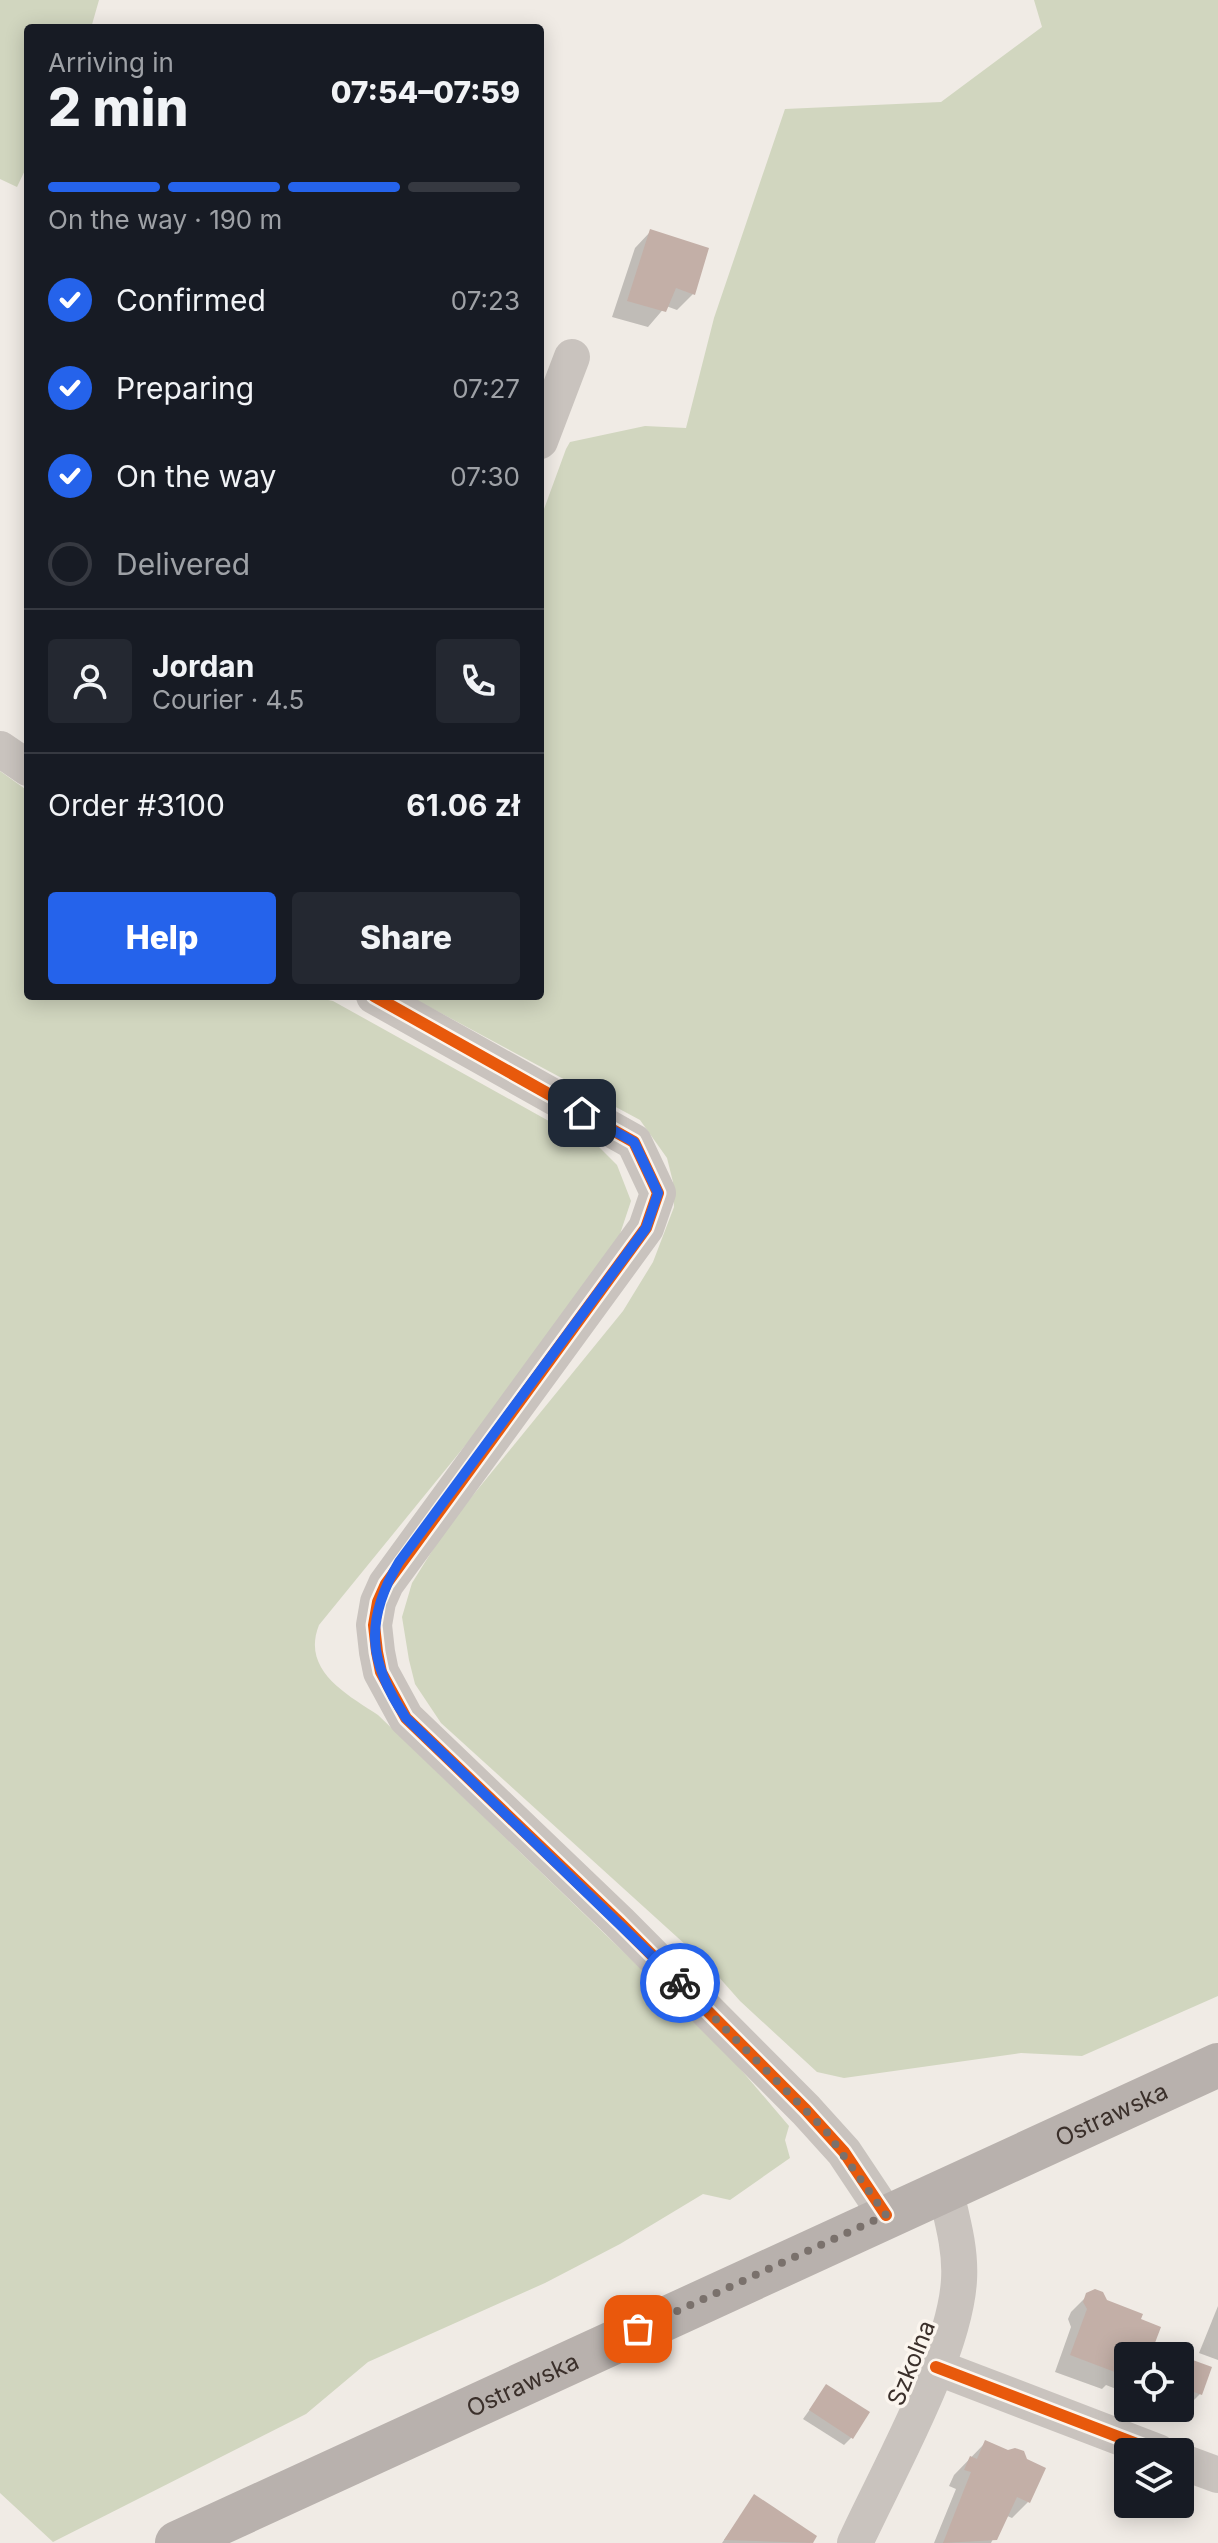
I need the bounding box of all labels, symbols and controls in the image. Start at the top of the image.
text: Arriving in [48,47,174,78]
text: 07:54–07:59 [331,74,520,110]
text: 2 min [48,76,189,139]
text: On the way · 190 m [48,204,282,235]
icon: check [48,278,92,322]
text: Confirmed [116,282,266,318]
text: 07:23 [451,285,520,316]
icon: check [48,366,92,410]
text: Preparing [116,370,254,406]
text: 07:27 [452,373,520,404]
icon: check [48,454,92,498]
text: On the way [116,458,276,494]
text: 07:30 [450,461,520,492]
text: Delivered [116,546,250,582]
button: person [48,639,132,723]
button: phone [436,639,520,723]
text: Jordan [152,648,254,684]
text: Courier · 4.5 [152,684,304,715]
text: Order #3100 [48,787,225,823]
text: 61.06 zł [406,787,520,823]
button: Help [48,892,276,984]
button: Share [292,892,520,984]
pin [548,1079,616,1147]
icon: home [560,1091,604,1135]
courier [640,1943,720,2023]
icon: bike [658,1961,702,2005]
street label: Ostrawska [1050,2076,1172,2152]
pin [604,2295,672,2363]
icon: bag [616,2307,660,2351]
street label: Szkolna [881,2316,941,2410]
map controls [1114,2342,1194,2518]
button: locate [1114,2342,1194,2422]
street label: Ostrawska [462,2346,583,2423]
button: layers [1114,2438,1194,2518]

